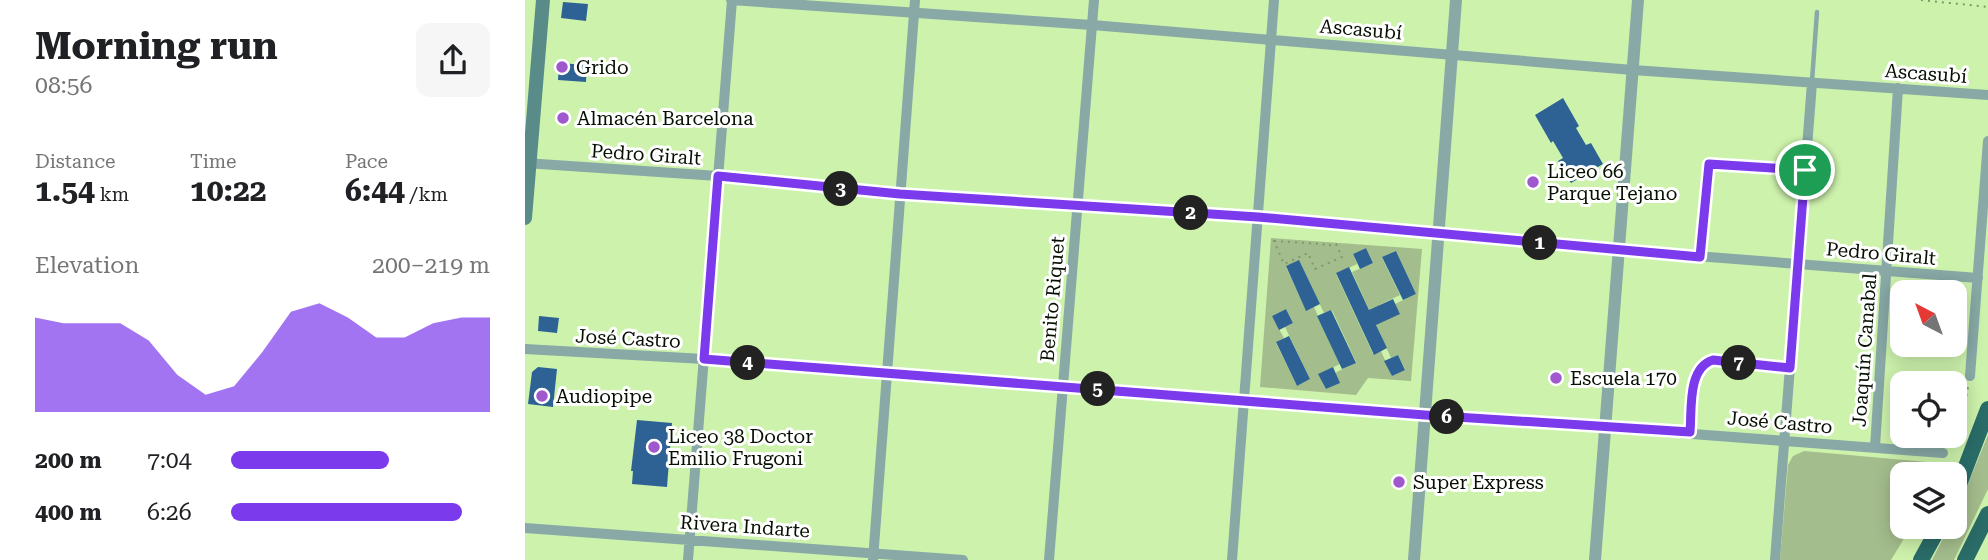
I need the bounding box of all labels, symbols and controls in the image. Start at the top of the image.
street label: Ascasubí [1319,14,1403,45]
button: share [416,23,490,97]
text: Morning run [35,24,278,68]
place label: Grido [576,56,629,79]
marker: Grido [554,59,570,75]
street label: Ascasubí [1884,59,1968,88]
text: 08:56 [35,72,92,99]
place label: Almacén Barcelona [577,107,754,130]
marker: Almacén Barcelona [555,110,571,126]
street label: Pedro Giralt [590,139,702,170]
pin [1775,140,1835,200]
text: Distance [35,150,115,173]
text: Time [190,150,237,173]
text: Pace [345,150,388,173]
icon: arrive [1786,151,1824,189]
place label: Liceo 66 Parque Tejano [1547,160,1678,205]
pin: 3 [823,172,859,206]
text: 1.54 [35,173,95,208]
text: 10:22 [190,173,267,208]
text: 6:44 [345,173,405,208]
marker: Liceo 66 Parque Tejano [1525,174,1541,190]
text: 3 [835,177,846,200]
text: km [95,183,129,206]
text: /km [405,183,448,206]
pin: 2 [1173,196,1209,230]
text: 2 [1185,201,1196,224]
pin: 1 [1523,226,1557,260]
text: 1 [1534,231,1545,254]
street label: Benito Riquet [1036,235,1069,363]
street label: Pedro Giralt [1825,237,1937,270]
text: Elevation [35,252,139,279]
text: 200–219 m [372,252,490,279]
street label: Joaquín Canabal [1848,272,1881,428]
north arrow [1890,280,1967,357]
map controls [1890,280,1967,539]
street label: José Castro [575,324,681,353]
pin: 4 [731,346,766,380]
pin: 7 [1721,346,1757,380]
text: 4 [742,351,753,374]
text: 7 [1733,351,1744,374]
place label: Escuela 170 [1570,367,1677,390]
marker: Escuela 170 [1548,370,1564,386]
button: locate [1890,371,1967,448]
pin: 5 [1081,372,1115,406]
text: 5 [1092,377,1103,400]
place label: Audiopipe [556,385,652,408]
marker: Audiopipe [534,388,550,404]
pin: 6 [1429,400,1465,434]
text: 6 [1441,405,1452,428]
street label: José Castro [1726,406,1834,439]
place label: Liceo 38 Doctor Emilio Frugoni [668,425,813,470]
marker: Liceo 38 Doctor Emilio Frugoni [646,439,662,455]
text: 200 m [35,447,102,474]
text: 7:04 [147,447,192,474]
button: layers [1890,462,1967,539]
place label: Super Express [1413,471,1544,494]
marker: Super Express [1391,474,1407,490]
text: 400 m [35,499,102,526]
text: 6:26 [147,499,192,526]
street label: Rivera Indarte [679,510,811,543]

